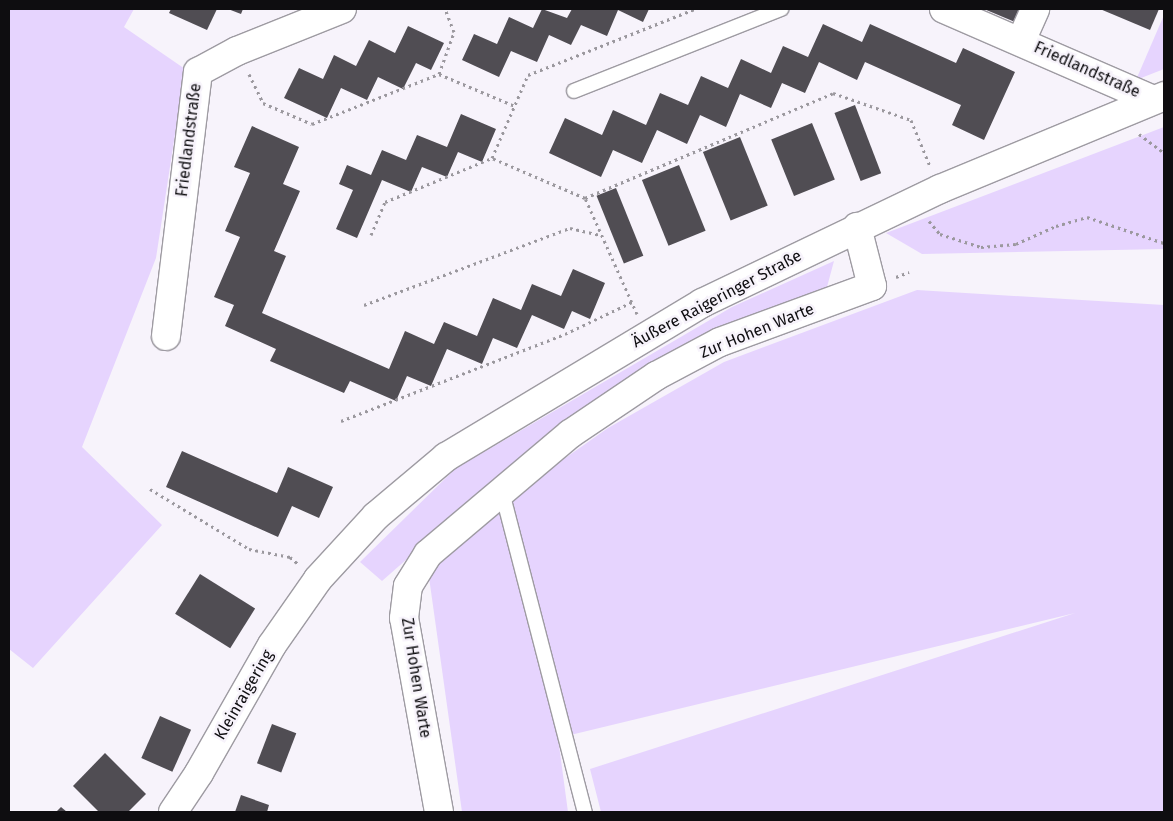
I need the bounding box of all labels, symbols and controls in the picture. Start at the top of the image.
street label: Friedlandstraße [1031,38,1143,102]
street label: Friedlandstraße [173,82,205,198]
street label: Äußere Raigeringer Straße [629,246,805,352]
street label: Zur Hohen Warte [697,299,817,363]
street label: Zur Hohen Warte [397,616,435,740]
street label: Kleinraigering [211,647,277,743]

